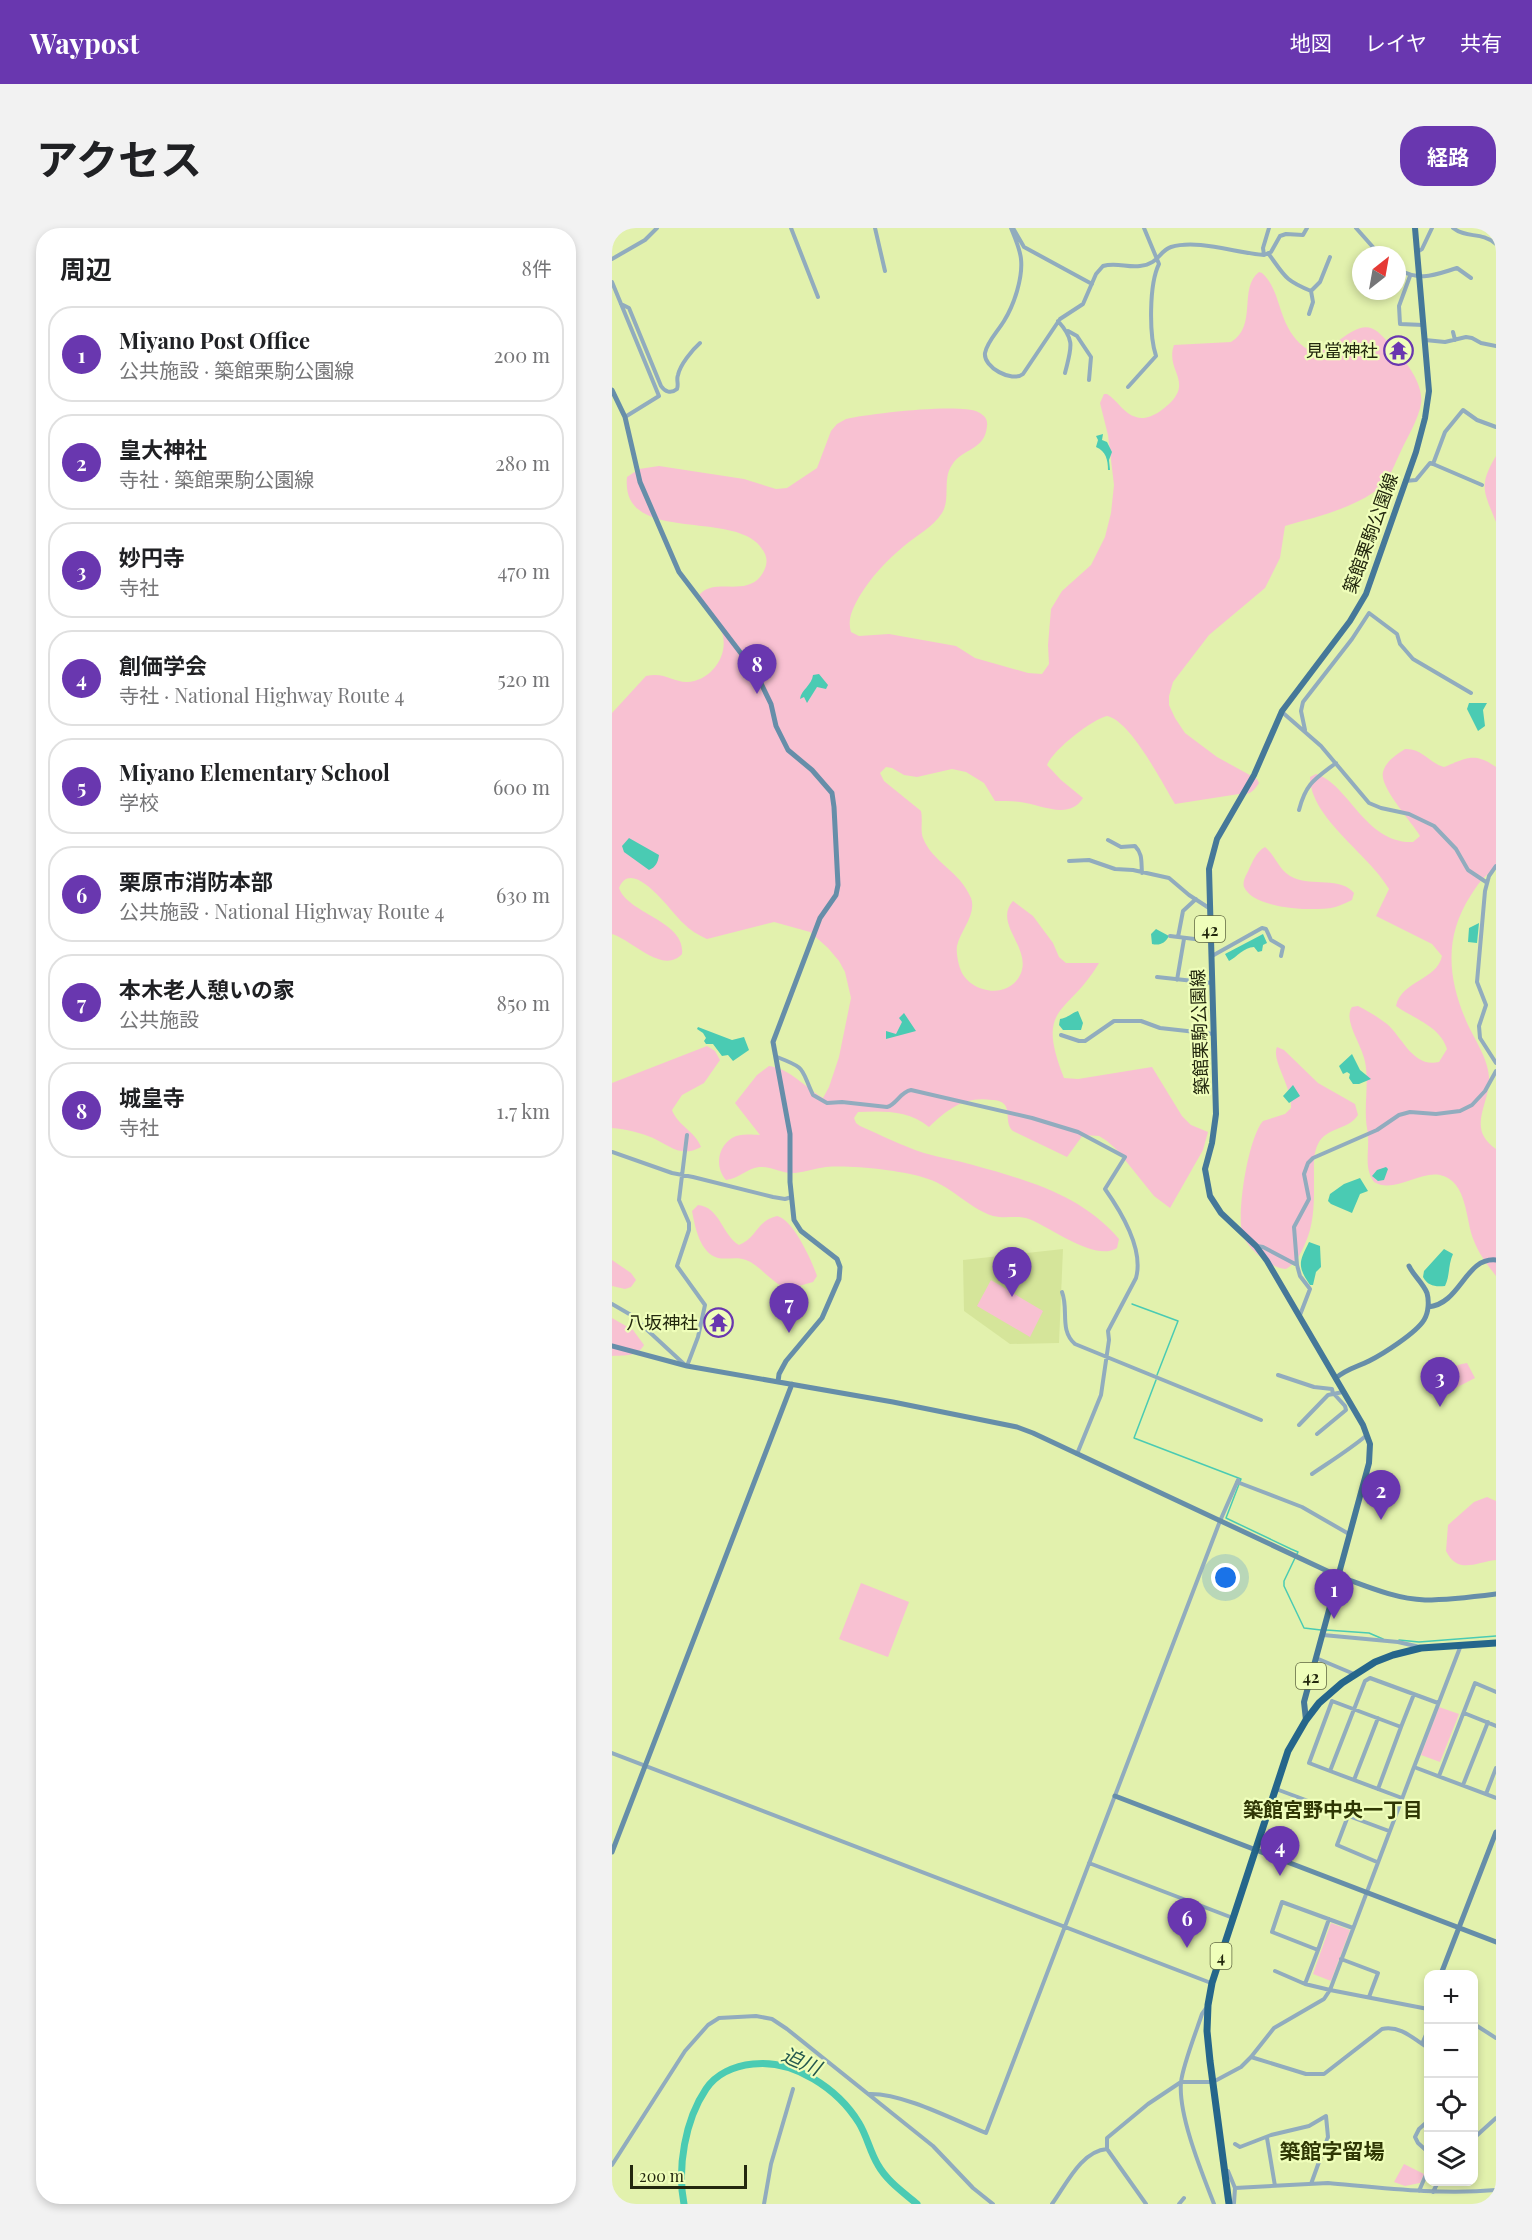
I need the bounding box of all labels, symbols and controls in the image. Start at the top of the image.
text: Waypost [30,24,139,61]
text: 地図 [1290,28,1332,56]
text: レイヤ [1365,28,1427,56]
text: 共有 [1460,28,1502,56]
button: 経路 [1400,126,1496,186]
text: アクセス [36,130,202,186]
north arrow [1352,246,1406,300]
text: 周辺 [60,251,112,286]
text: 8件 [522,254,552,281]
text: Miyano Post Office [119,325,310,355]
temple icon: 見當神社 [1383,334,1415,366]
place label: 見當神社 [1306,338,1378,362]
text: 1 [78,341,85,368]
text: 200 m [494,341,550,368]
text: 公共施設 · 築館栗駒公園線 [119,356,354,383]
text: 皇大神社 [119,434,207,464]
text: 2 [76,449,87,476]
text: 280 m [495,449,550,476]
text: 寺社 · 築館栗駒公園線 [119,465,314,492]
street label: 築館栗駒公園線 [1337,470,1403,596]
text: 妙円寺 [119,542,185,572]
text: 3 [77,557,86,584]
text: 470 m [498,557,550,584]
text: 寺社 [119,573,159,600]
pin: 8 [738,644,776,694]
text: 創価学会 [119,650,207,680]
text: 4 [76,665,87,692]
text: 520 m [497,665,550,692]
text: 寺社 · National Highway Route 4 [119,681,404,708]
text: Miyano Elementary School [119,757,390,787]
text: 5 [77,773,86,800]
text: 600 m [493,773,550,800]
text: 学校 [119,788,159,815]
text: 栗原市消防本部 [119,866,273,896]
text: 6 [76,881,87,908]
text: 630 m [496,881,550,908]
text: 公共施設 · National Highway Route 4 [119,897,444,924]
road number: 42 [1195,916,1225,942]
street label: 築館栗駒公園線 [1185,969,1213,1095]
text: 本木老人憩いの家 [119,974,295,1004]
text: 7 [77,989,86,1016]
text: 850 m [497,989,550,1016]
text: 公共施設 [119,1005,199,1032]
text: 城皇寺 [119,1082,185,1112]
text: 8 [76,1097,87,1124]
text: 1.7 km [497,1097,550,1124]
text: 寺社 [119,1113,159,1140]
pin: 5 [992,1248,1032,1297]
pin: 7 [770,1284,808,1333]
temple icon: 八坂神社 [703,1306,735,1338]
place label: 八坂神社 [626,1310,698,1334]
pin: 3 [1420,1358,1460,1407]
pin: 2 [1362,1470,1400,1520]
your location [1211,1563,1240,1592]
pin: 1 [1314,1570,1354,1619]
road number: 42 [1296,1663,1326,1689]
district label: 築館宮野中央一丁目 [1243,1795,1423,1822]
pin: 4 [1260,1826,1300,1876]
pin: 6 [1168,1898,1206,1948]
road number: 4 [1210,1943,1232,1969]
map controls [1424,1970,1478,2186]
button: + [1424,1970,1478,2024]
button: − [1424,2024,1478,2078]
water label: 迫川 [778,2040,828,2081]
button: locate [1424,2078,1478,2132]
button: layers [1424,2132,1478,2186]
district label: 築館字留場 [1280,2136,1385,2164]
scale bar [630,2162,747,2190]
text: 200 m [639,2165,684,2186]

